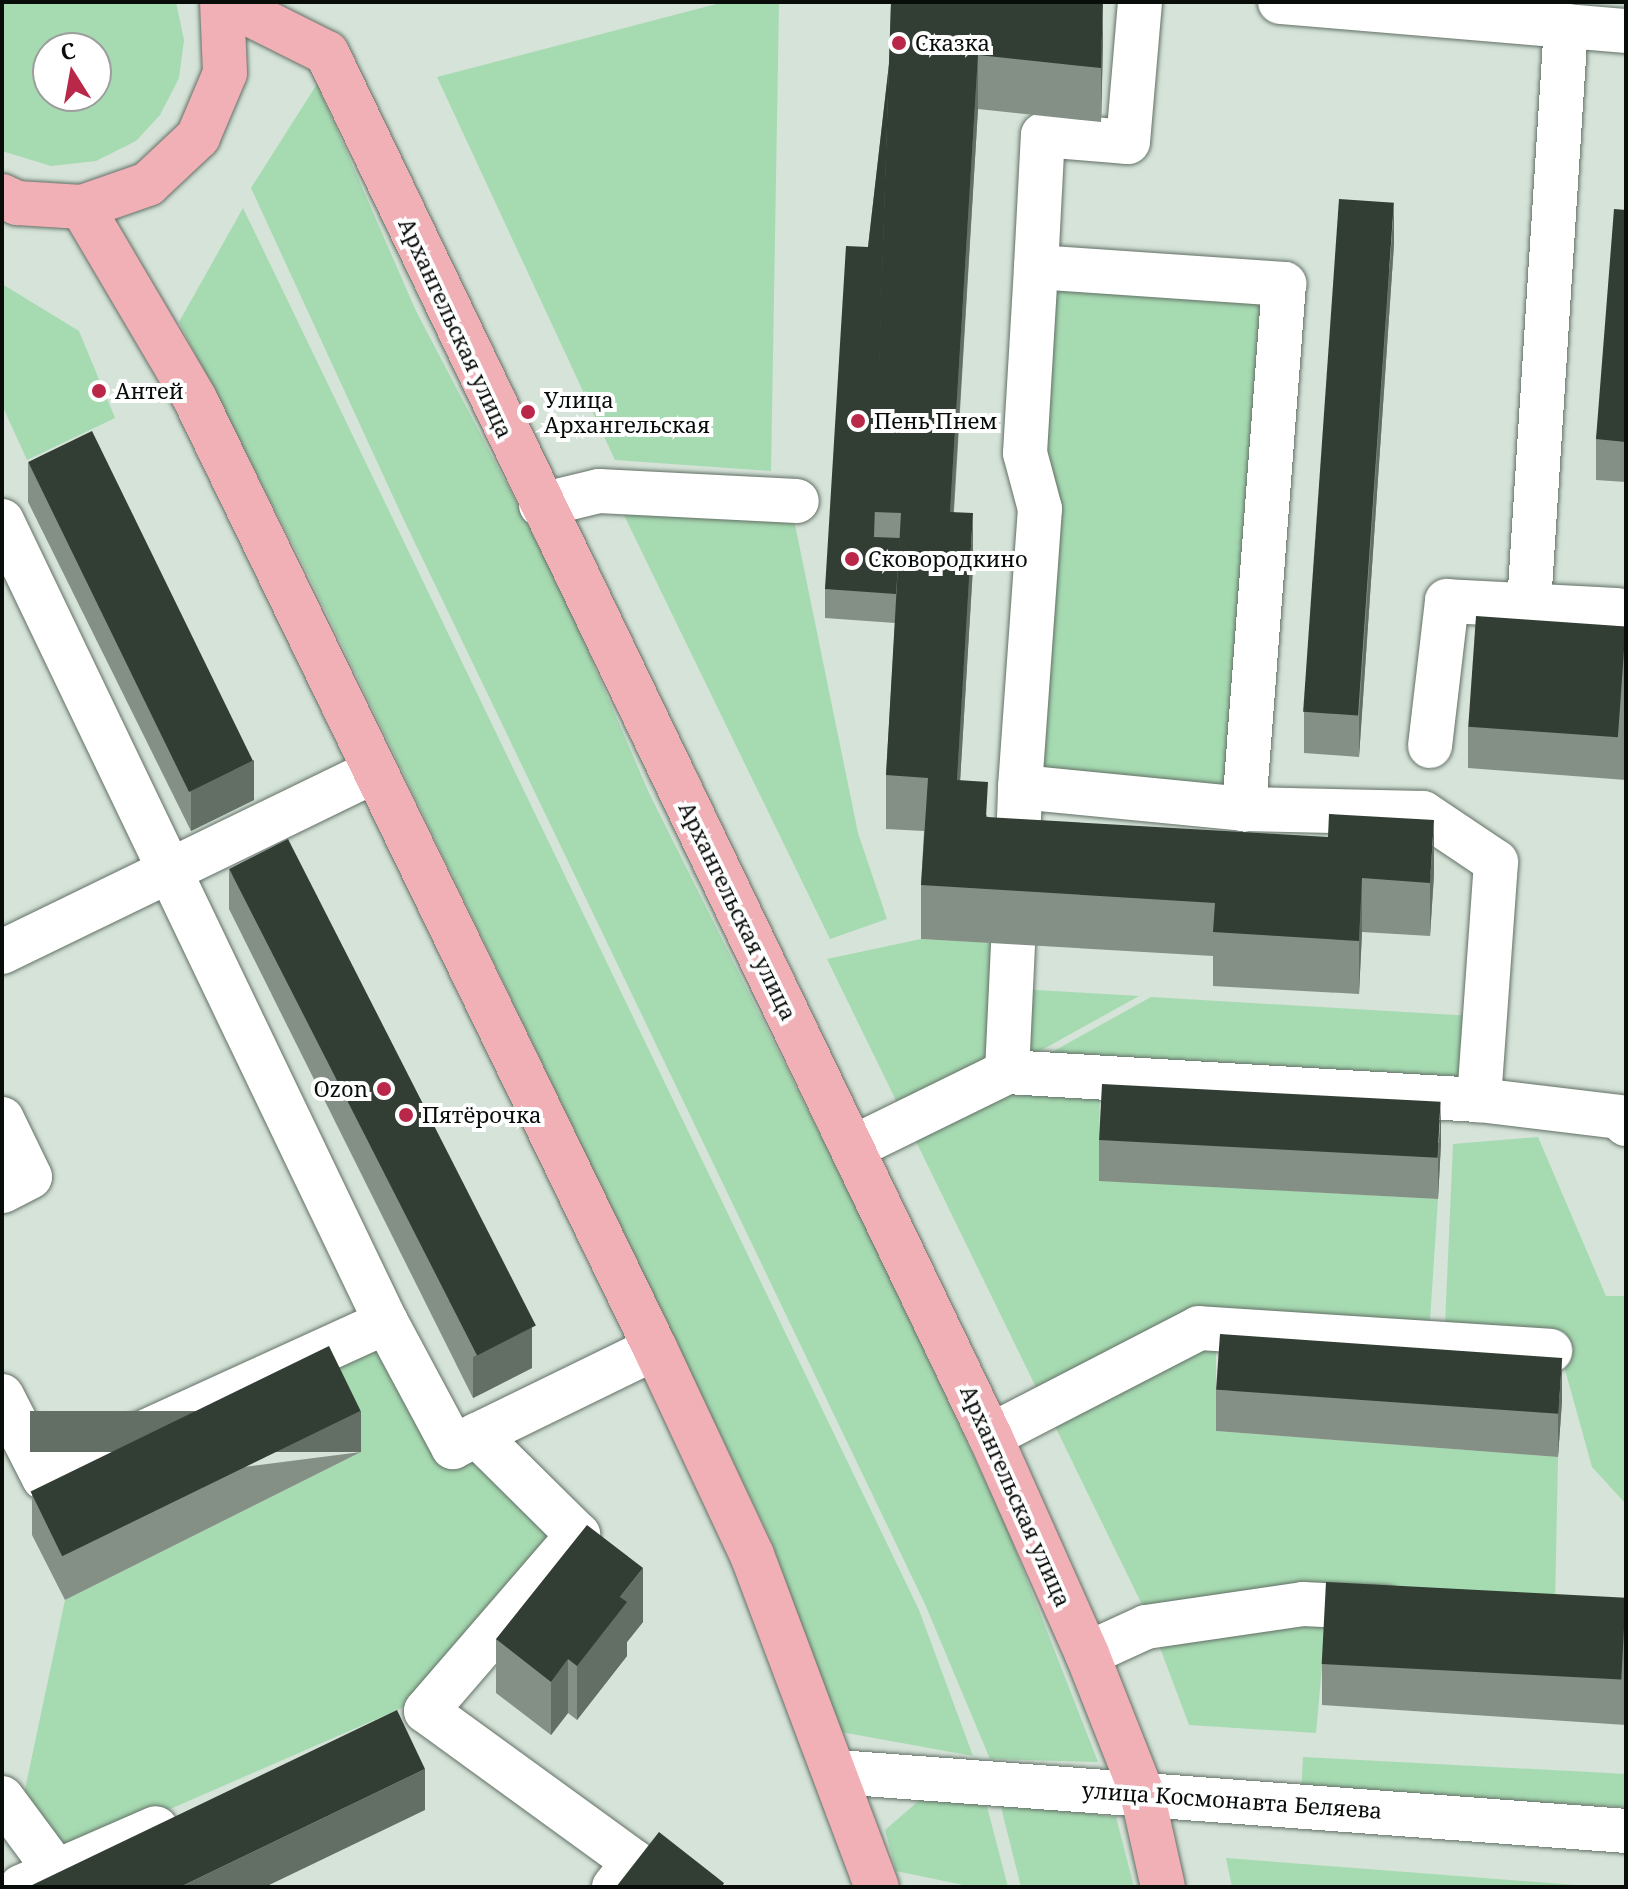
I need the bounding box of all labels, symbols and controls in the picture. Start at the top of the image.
place label: Сказка [915,30,990,56]
north arrow [32,32,112,112]
text: С [58,34,78,67]
marker: Сказка [890,34,908,52]
street label: Архангельская улица [393,214,519,442]
place label: Антей [115,378,184,404]
marker: Антей [90,382,108,400]
place label: Улица Архангельская [544,386,710,438]
marker: Улица Архангельская [519,403,537,421]
place label: Пень Пнем [874,408,997,434]
marker: Пень Пнем [849,412,867,430]
place label: Сковородкино [868,546,1028,572]
marker: Сковородкино [843,550,861,568]
street label: Архангельская улица [674,798,802,1024]
place label: Ozon [314,1076,368,1102]
marker: Ozon [375,1080,393,1098]
place label: Пятёрочка [422,1102,541,1128]
marker: Пятёрочка [397,1106,415,1124]
street label: Архангельская улица [955,1381,1077,1611]
street label: улица Космонавта Беляева [1081,1776,1383,1824]

